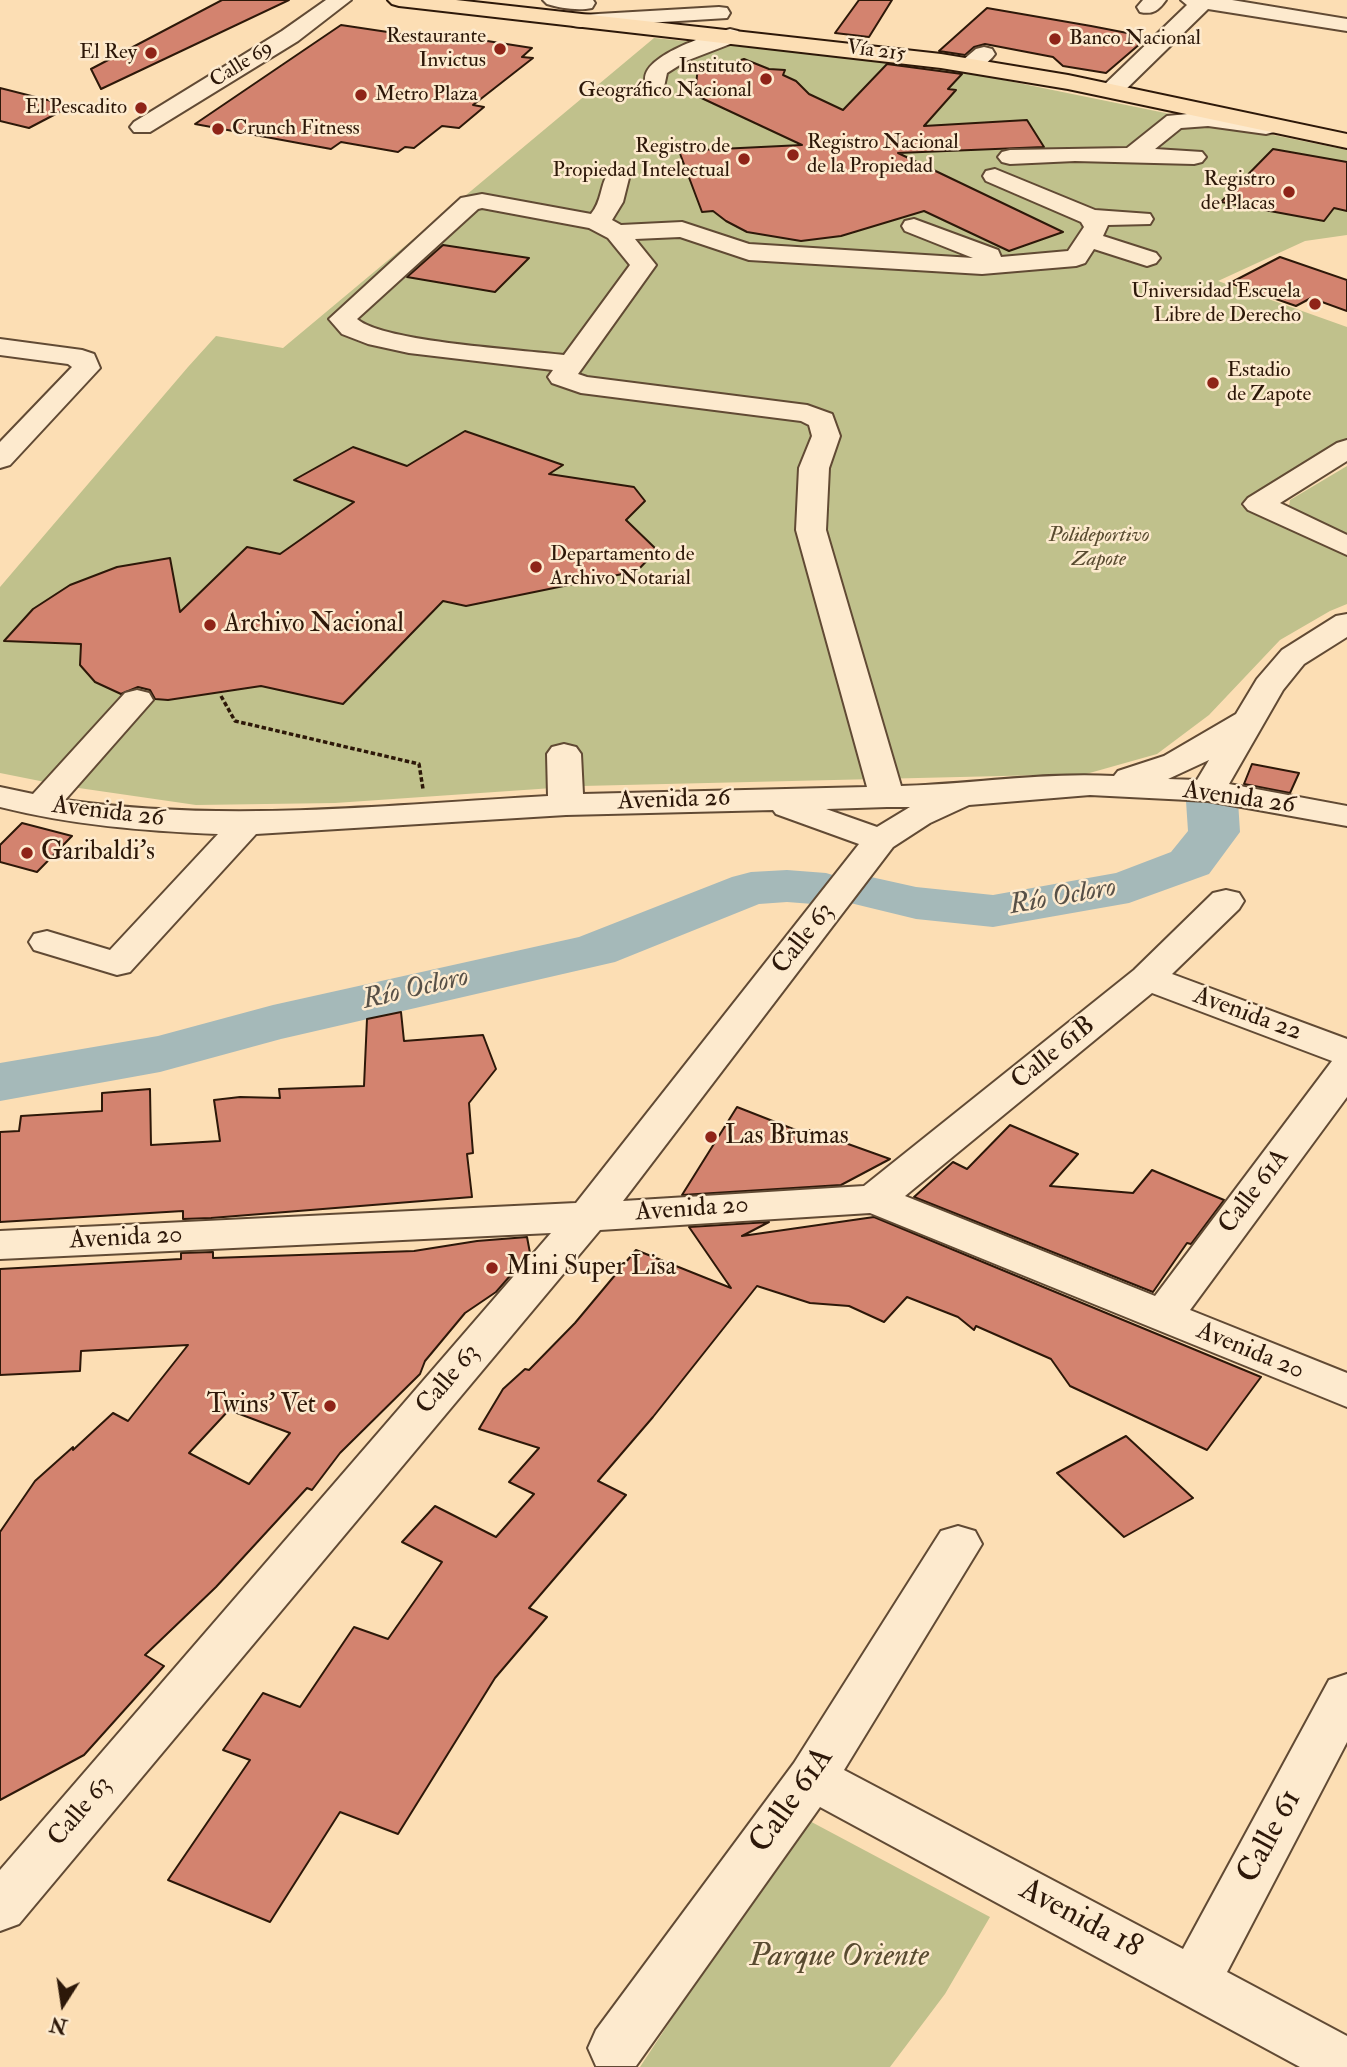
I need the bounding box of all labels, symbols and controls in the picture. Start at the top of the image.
place label: Restaurante Invictus [386,24,486,74]
place label: Banco Nacional [1069,26,1201,52]
marker: Banco Nacional [1047,31,1063,47]
street label: Calle 69 [206,36,278,94]
street label: Vía 215 [845,36,907,68]
place label: El Rey [79,40,137,66]
marker: Restaurante Invictus [492,41,508,57]
marker: El Rey [143,45,159,61]
place label: Instituto Geográfico Nacional [578,54,752,104]
marker: Instituto Geográfico Nacional [758,71,774,87]
place label: Metro Plaza [375,82,478,108]
marker: Metro Plaza [353,87,369,103]
place label: El Pescadito [25,95,127,121]
marker: El Pescadito [133,100,149,116]
place label: Crunch Fitness [232,116,360,142]
marker: Crunch Fitness [210,121,226,137]
place label: Registro Nacional de la Propiedad [807,130,959,180]
place label: Registro de Propiedad Intelectual [553,134,730,184]
marker: Registro Nacional de la Propiedad [785,147,801,163]
marker: Registro de Propiedad Intelectual [736,151,752,167]
place label: Registro de Placas [1201,167,1275,217]
marker: Registro de Placas [1281,184,1297,200]
place label: Universidad Escuela Libre de Derecho [1131,279,1301,329]
marker: Universidad Escuela Libre de Derecho [1307,296,1323,312]
place label: Estadio de Zapote [1227,358,1311,408]
marker: Estadio de Zapote [1205,375,1221,391]
park label: Polideportivo Zapote [1049,523,1149,573]
place label: Departamento de Archivo Notarial [550,542,694,592]
marker: Departamento de Archivo Notarial [528,559,544,575]
place label: Archivo Nacional [224,609,404,641]
marker: Archivo Nacional [202,617,218,633]
street label: Avenida 26 [1181,776,1297,822]
street label: Avenida 26 [617,783,731,819]
street label: Avenida 26 [50,791,166,835]
place label: Garibaldi's [41,837,155,869]
marker: Garibaldi's [19,845,35,861]
water label: Río Ocloro [1007,872,1119,924]
street label: Calle 63 [766,897,842,981]
water label: Río Ocloro [360,962,472,1018]
street label: Avenida 22 [1188,981,1306,1049]
street label: Calle 61B [1006,1011,1102,1097]
place label: Las Brumas [725,1121,849,1153]
marker: Las Brumas [703,1129,719,1145]
street label: Calle 61A [1213,1143,1297,1241]
street label: Avenida 20 [634,1190,750,1230]
street label: Avenida 20 [69,1220,183,1258]
place label: Mini Super Lisa [506,1252,676,1284]
marker: Mini Super Lisa [484,1260,500,1276]
street label: Avenida 20 [1192,1316,1308,1388]
street label: Calle 63 [411,1338,487,1422]
place label: Twins' Vet [207,1390,316,1422]
marker: Twins' Vet [322,1398,338,1414]
street label: Calle 61A [743,1741,843,1861]
street label: Calle 63 [43,1770,119,1854]
street label: Calle 61 [1231,1784,1311,1890]
street label: Avenida 18 [1012,1872,1148,1968]
park label: Parque Oriente [749,1939,929,1977]
north arrow [28,1969,98,2039]
text: N [48,2011,69,2038]

